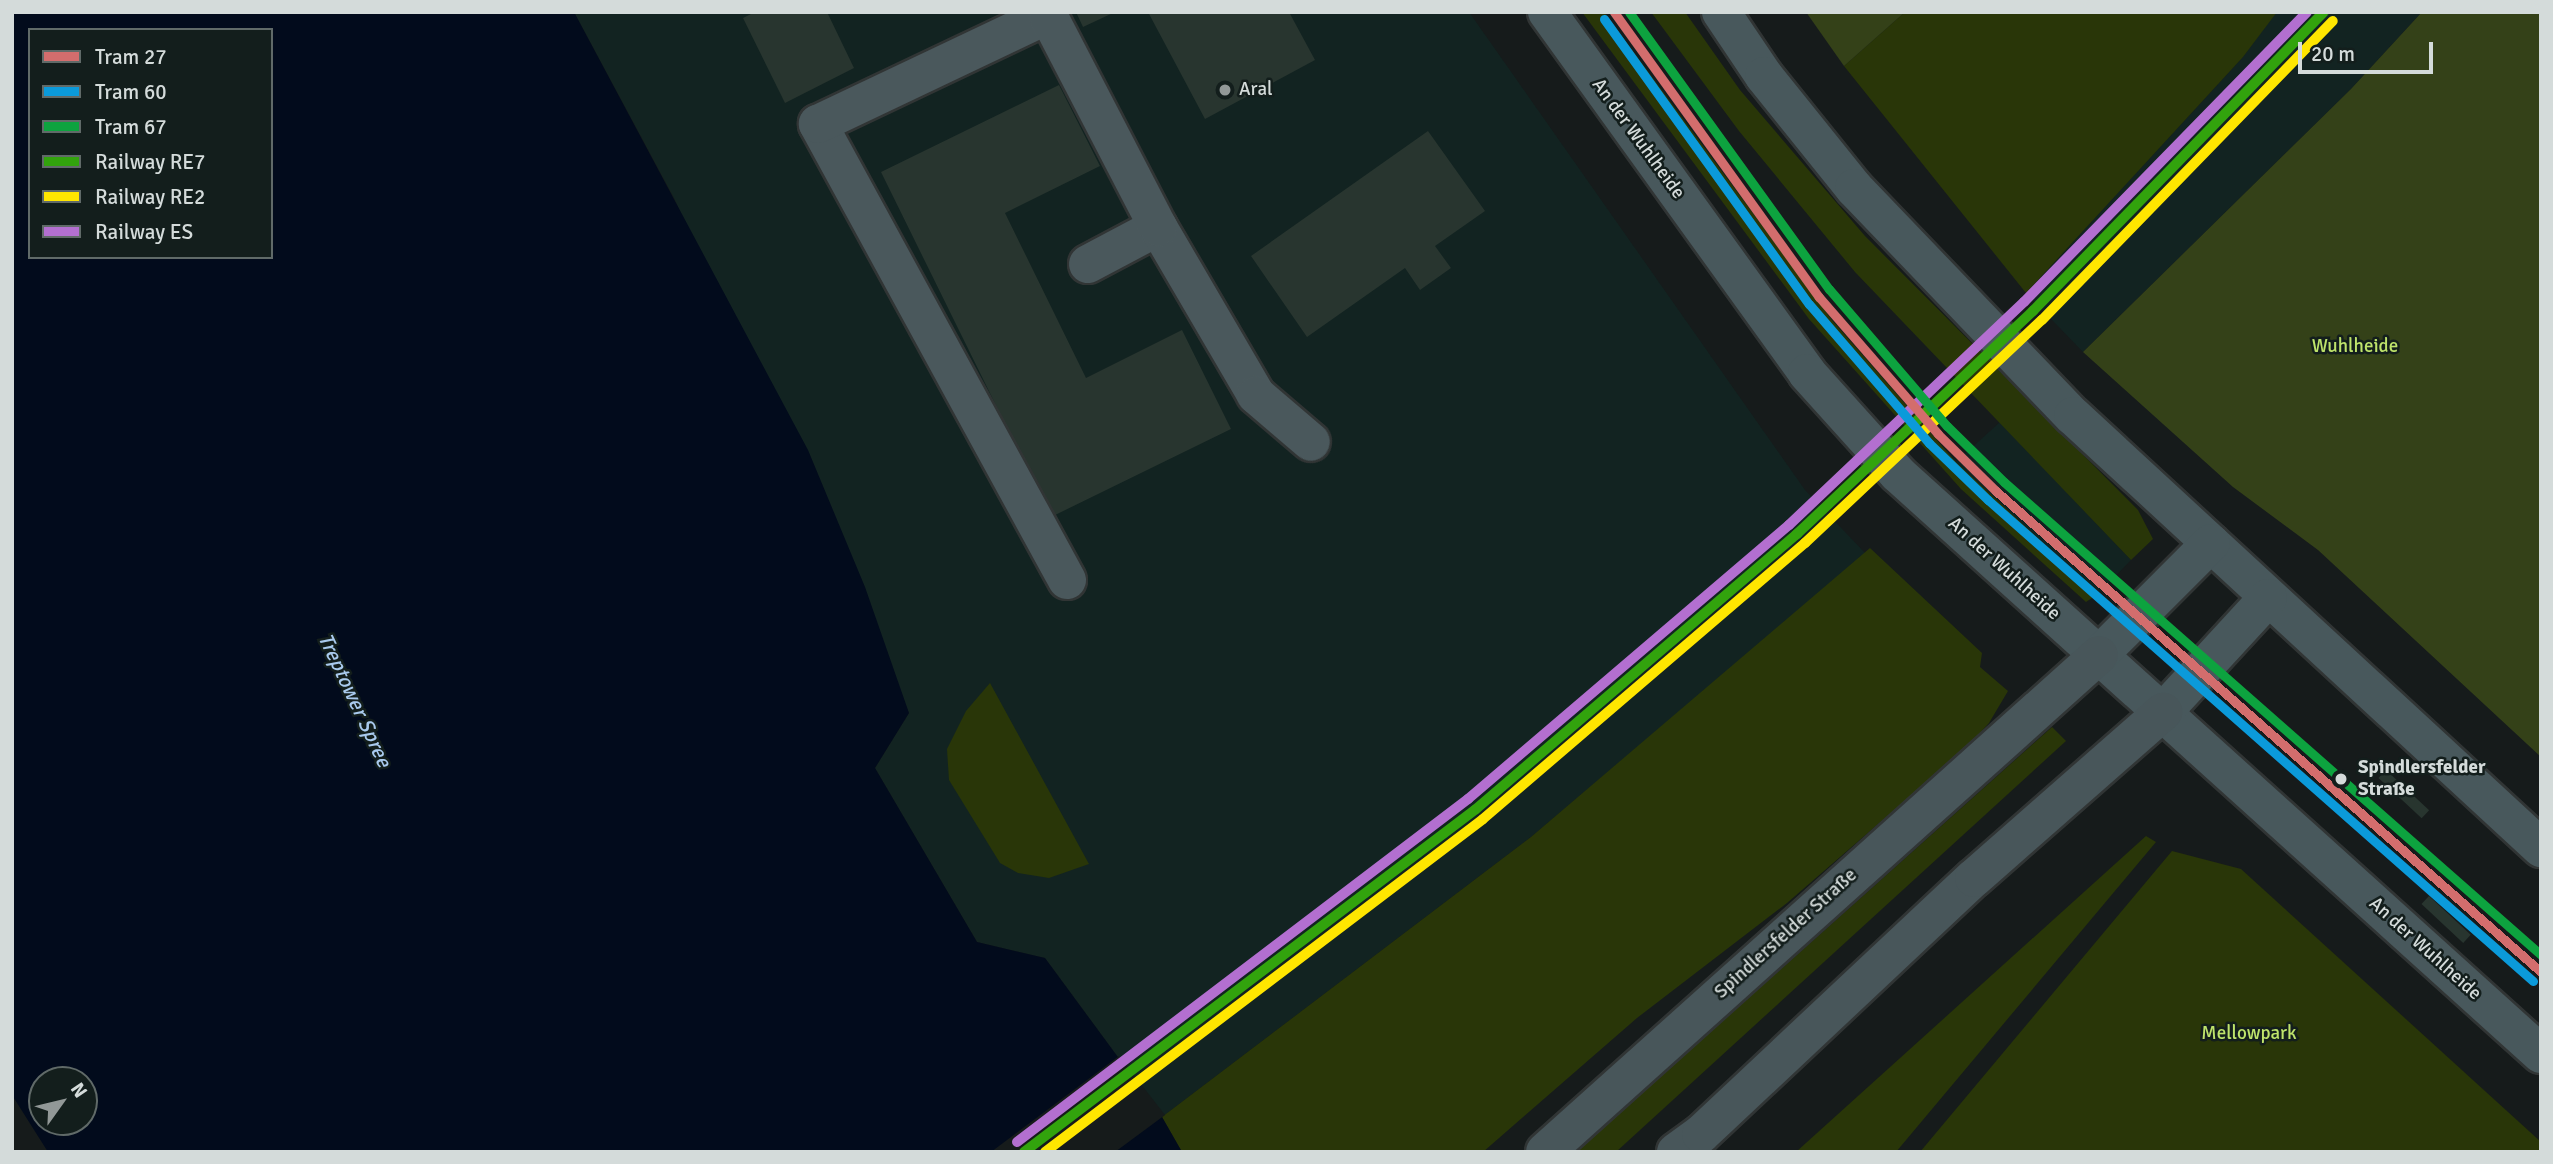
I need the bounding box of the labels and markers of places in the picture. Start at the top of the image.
place label: Aral [1239,79,1273,101]
marker: Aral [1217,82,1233,98]
place label: Spindlersfelder Straße [2358,757,2485,801]
marker: Spindlersfelder Straße [2330,768,2352,790]

